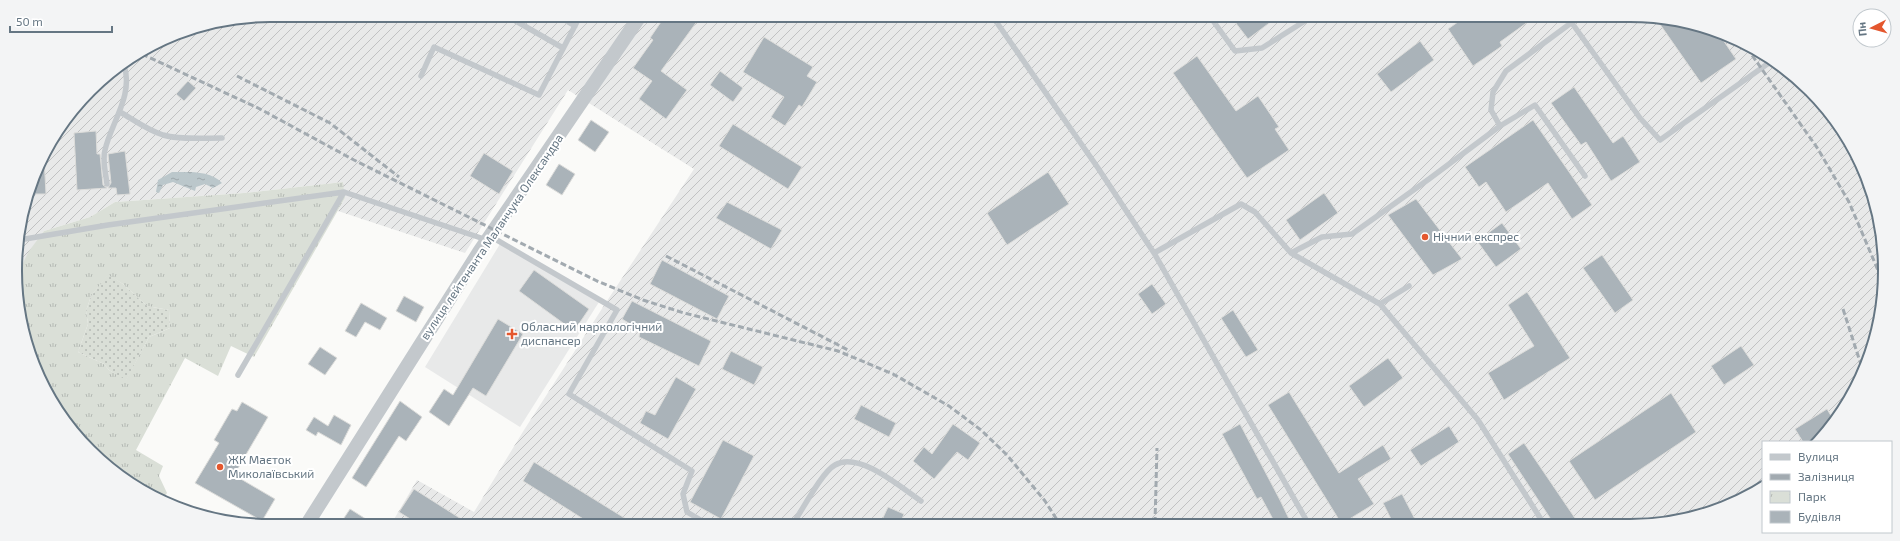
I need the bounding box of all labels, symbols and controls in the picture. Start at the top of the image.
scale bar [10,8,112,34]
north arrow [1852,8,1892,48]
text: 50 m [16,14,43,28]
text: Пн [1854,21,1869,37]
street label: вулиця лейтенанта Маланчука Олександра [417,131,566,342]
place label: Нічний експрес [1433,229,1519,243]
marker: Нічний експрес [1420,232,1430,242]
place label: Обласний наркологічний диспансер [521,319,662,347]
marker: Обласний наркологічний диспансер [506,328,518,340]
legend [1762,441,1892,533]
text: Вулиця [1798,449,1839,464]
place label: ЖК Маєток Миколаївський [228,452,314,480]
marker: ЖК Маєток Миколаївський [215,462,225,472]
text: Залізниця [1798,469,1855,483]
text: Парк [1798,489,1827,503]
text: Будівля [1798,509,1841,524]

